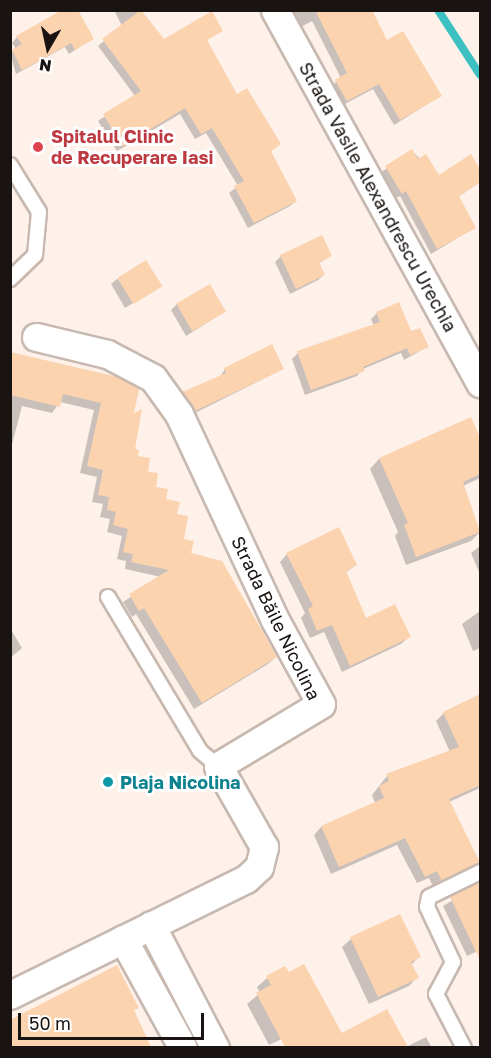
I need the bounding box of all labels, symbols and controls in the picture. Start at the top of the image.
north arrow [18,18,78,78]
text: N [38,55,53,77]
street label: Strada Vasile Alexandrescu Urechia [295,58,461,336]
place label: Spitalul Clinic de Recuperare Iasi [51,126,213,168]
marker: Spitalul Clinic de Recuperare Iasi [29,138,47,156]
street label: Strada Băile Nicolina [227,533,325,703]
place label: Plaja Nicolina [120,771,240,793]
marker: Plaja Nicolina [101,775,115,789]
scale bar [21,1001,207,1039]
text: 50 m [29,1012,71,1034]

